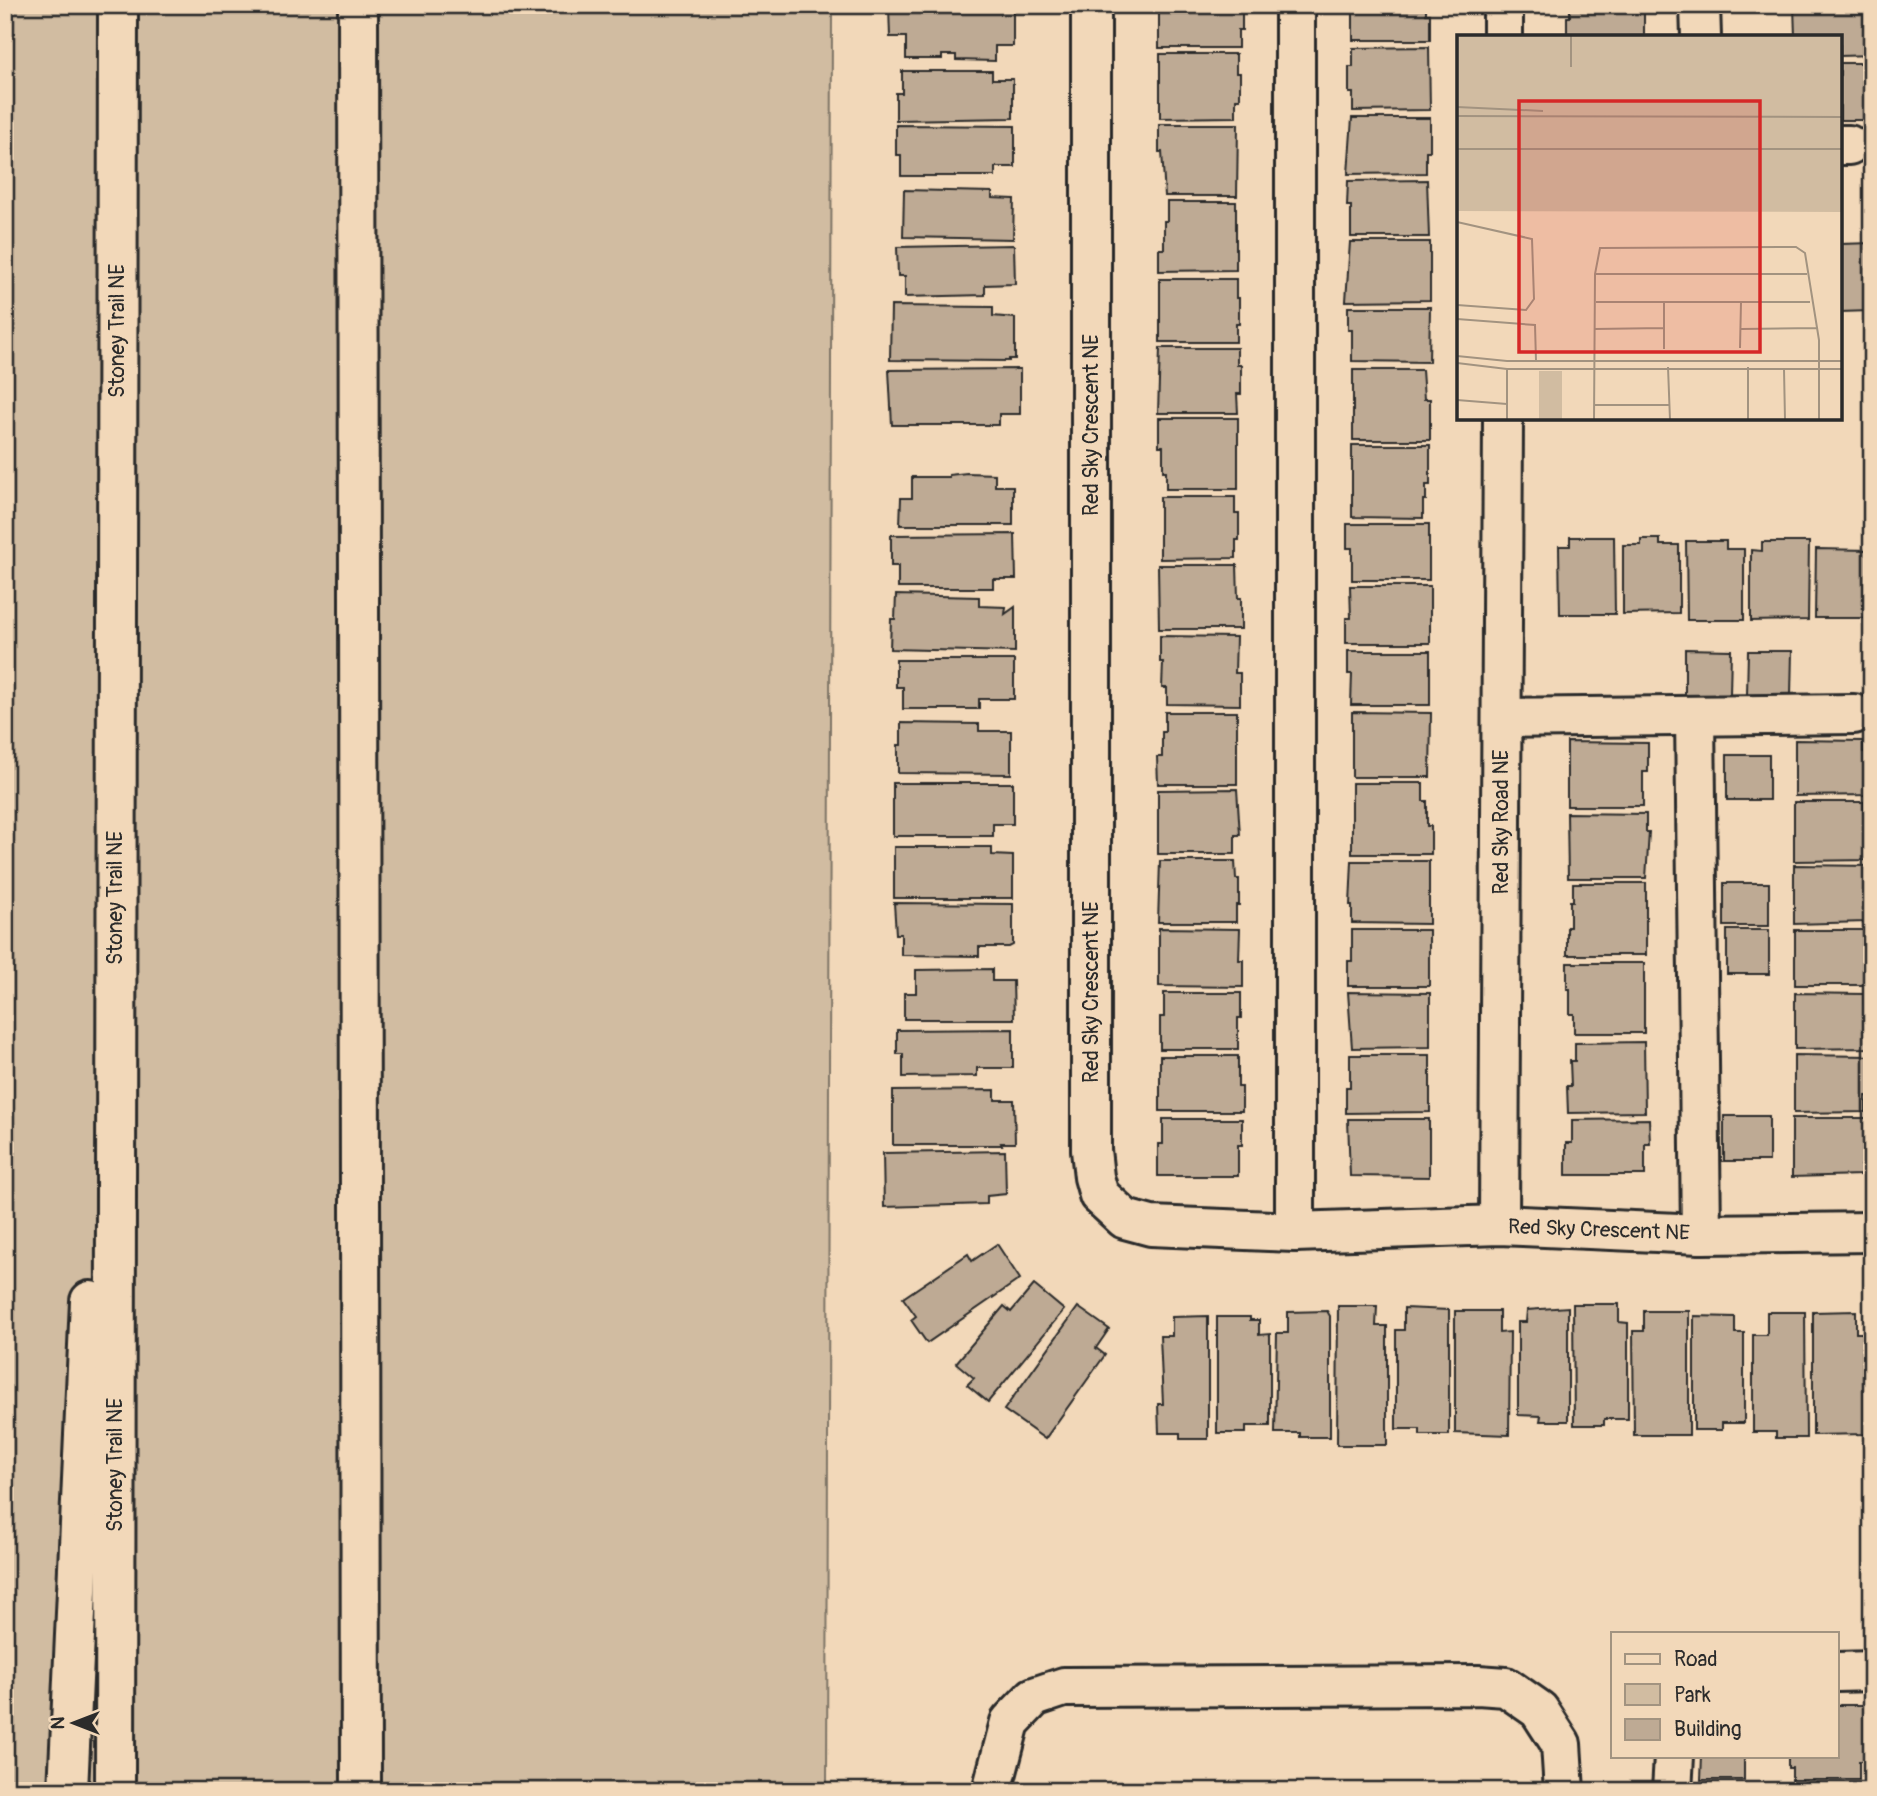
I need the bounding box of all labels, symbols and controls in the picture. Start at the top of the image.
inset map [1457,35,1842,420]
street label: Stoney Trail NE [104,264,131,398]
street label: Red Sky Crescent NE [1078,334,1105,516]
street label: Red Sky Road NE [1488,749,1515,895]
street label: Stoney Trail NE [102,831,129,965]
street label: Red Sky Crescent NE [1078,901,1105,1083]
street label: Red Sky Crescent NE [1508,1213,1691,1247]
street label: Stoney Trail NE [102,1398,129,1532]
legend [1611,1632,1839,1758]
text: Road [1674,1646,1718,1673]
text: Park [1674,1682,1711,1709]
north arrow [38,1688,108,1758]
text: N [46,1716,70,1729]
text: Building [1674,1716,1741,1743]

